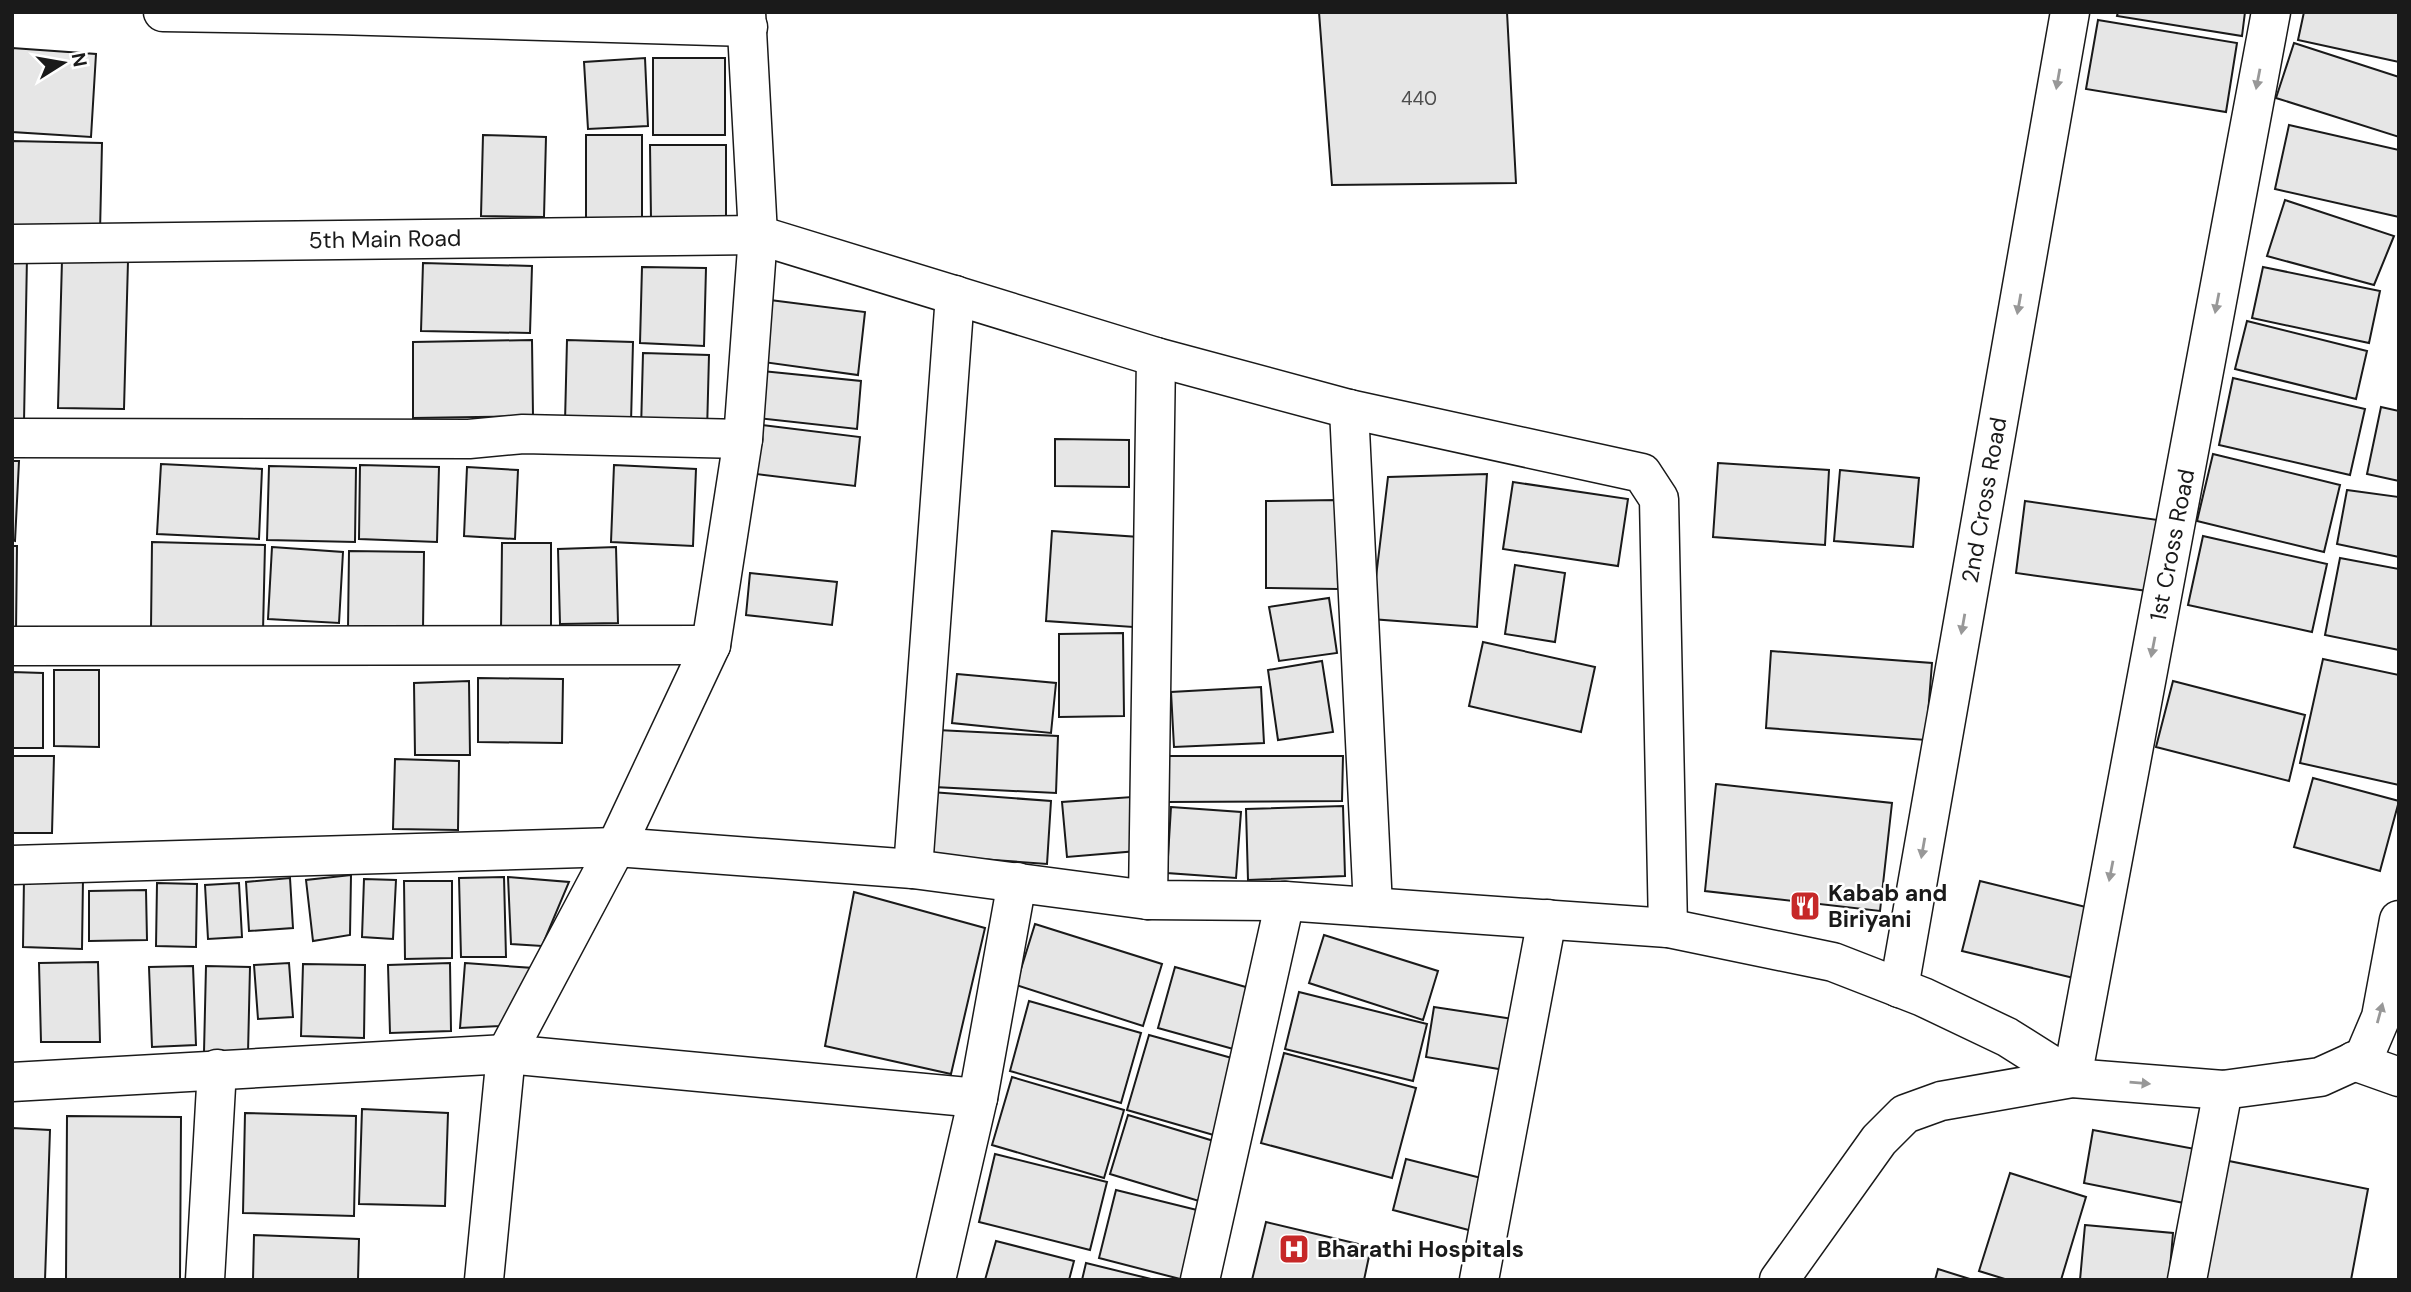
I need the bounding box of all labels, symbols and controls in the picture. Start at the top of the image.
north arrow [28,28,98,98]
text: N [66,51,93,69]
one-way arrow [2253,68,2264,90]
one-way arrow [2052,69,2063,91]
house number: 440 [1401,86,1437,111]
street label: 5th Main Road [308,223,462,255]
one-way arrow [2211,292,2222,314]
one-way arrow [2013,293,2024,315]
street label: 2nd Cross Road [1955,415,2013,585]
street label: 1st Cross Road [2143,466,2201,624]
one-way arrow [1957,613,1968,635]
one-way arrow [2147,636,2158,658]
one-way arrow [1917,837,1928,859]
one-way arrow [2105,860,2116,882]
place label: Kabab and Biriyani [1828,878,1947,934]
restaurant icon: Kabab and Biriyani [1788,889,1822,923]
one-way arrow [2376,1002,2386,1023]
one-way arrow [2130,1078,2152,1089]
hospital icon: Bharathi Hospitals [1277,1232,1311,1266]
place label: Bharathi Hospitals [1317,1234,1524,1264]

